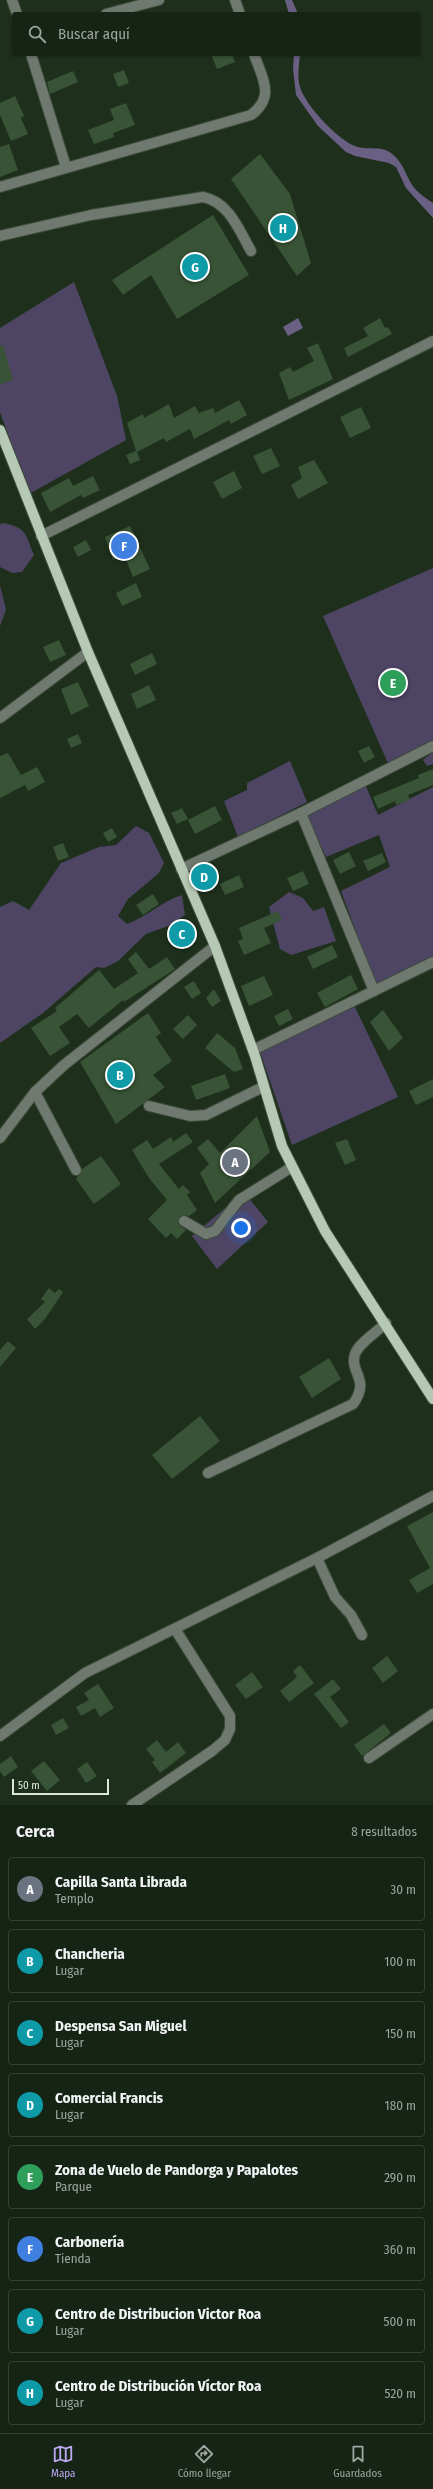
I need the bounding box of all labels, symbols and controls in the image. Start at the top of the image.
search box [12,12,421,56]
icon: search [26,23,48,45]
text: Buscar aquí [58,25,130,43]
pin: H [270,213,296,243]
pin: G [182,252,208,282]
pin: F [111,531,137,561]
pin: E [380,668,406,698]
pin: D [191,862,217,892]
pin: C [169,919,195,949]
pin: B [107,1060,133,1090]
pin: A [222,1147,248,1177]
your location [231,1218,251,1238]
scale bar [12,1777,109,1796]
text: 50 m [18,1779,40,1792]
text: Cerca [16,1821,55,1842]
text: 8 resultados [351,1824,417,1839]
text: Capilla Santa Librada [55,1873,187,1891]
text: A [26,1882,34,1897]
text: 30 m [390,1882,416,1897]
text: Templo [55,1891,94,1906]
text: Chancheria [55,1945,125,1963]
text: B [26,1954,34,1969]
text: 100 m [384,1954,416,1969]
text: Lugar [55,1963,84,1978]
text: Despensa San Miguel [55,2017,186,2035]
text: C [27,2026,33,2041]
text: 150 m [385,2026,416,2041]
text: Lugar [55,2035,84,2050]
text: Comercial Francis [55,2089,163,2107]
text: D [26,2098,34,2113]
text: 180 m [385,2098,416,2113]
text: Lugar [55,2107,84,2122]
text: Zona de Vuelo de Pandorga y Papalotes [55,2161,298,2179]
text: E [27,2170,33,2185]
text: 290 m [384,2170,416,2185]
text: Parque [55,2179,92,2194]
text: Carbonería [55,2233,124,2251]
text: F [27,2242,33,2257]
text: 360 m [384,2242,416,2257]
text: Tienda [55,2251,91,2266]
text: Centro de Distribucion Victor Roa [55,2305,261,2323]
text: G [26,2314,34,2329]
text: 500 m [383,2314,416,2329]
text: Lugar [55,2323,84,2338]
text: Centro de Distribución Víctor Roa [55,2377,261,2395]
text: H [26,2386,34,2401]
text: 520 m [385,2386,416,2401]
text: Lugar [55,2395,84,2410]
tab: Mapa [51,2443,75,2480]
tab: Cómo llegar [178,2443,231,2480]
tab: Guardados [333,2443,382,2480]

